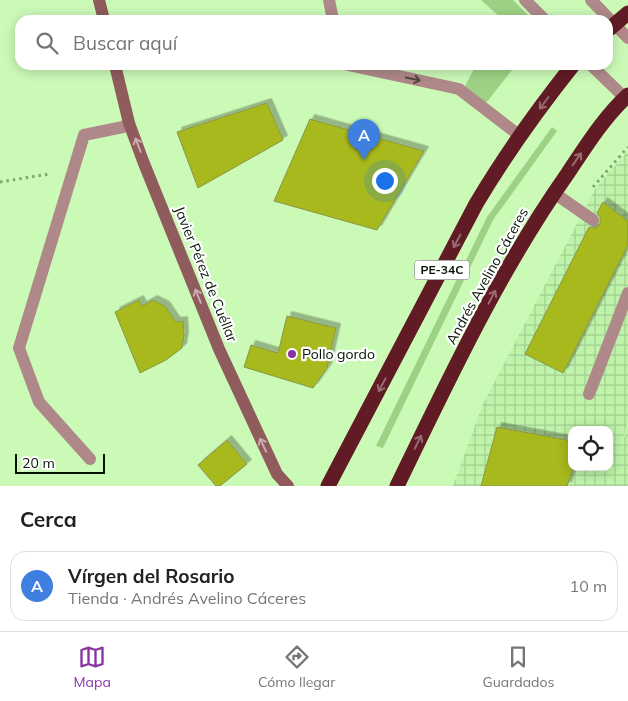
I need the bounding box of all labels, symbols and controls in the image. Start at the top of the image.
search box [15,15,613,70]
icon: search [33,29,61,57]
text: Buscar aquí [73,31,177,55]
one-way arrow [404,75,420,84]
one-way arrow [538,96,549,109]
pin: A [348,119,380,160]
one-way arrow [132,138,142,153]
one-way arrow [572,152,582,166]
your location [372,168,398,194]
street label: Javier Pérez de Cuéllar [171,203,242,345]
street label: Andrés Avelino Cáceres [442,204,532,347]
one-way arrow [452,233,462,248]
road number: PE-34C [414,260,470,280]
one-way arrow [193,289,202,304]
one-way arrow [487,290,497,305]
place label: Pollo gordo [302,345,375,363]
marker: Pollo gordo [286,348,298,360]
one-way arrow [377,377,387,392]
map controls [568,426,613,471]
button: locate [568,426,613,471]
one-way arrow [414,435,423,450]
one-way arrow [258,437,268,452]
scale bar [15,451,105,474]
text: 20 m [22,454,55,472]
text: Cerca [20,506,77,532]
text: Vírgen del Rosario [68,564,235,588]
text: A [31,576,43,596]
text: 10 m [570,576,607,596]
text: Tienda · Andrés Avelino Cáceres [68,588,306,608]
tab: Mapa [74,643,111,691]
tab: Cómo llegar [258,643,335,691]
tab: Guardados [483,643,554,691]

